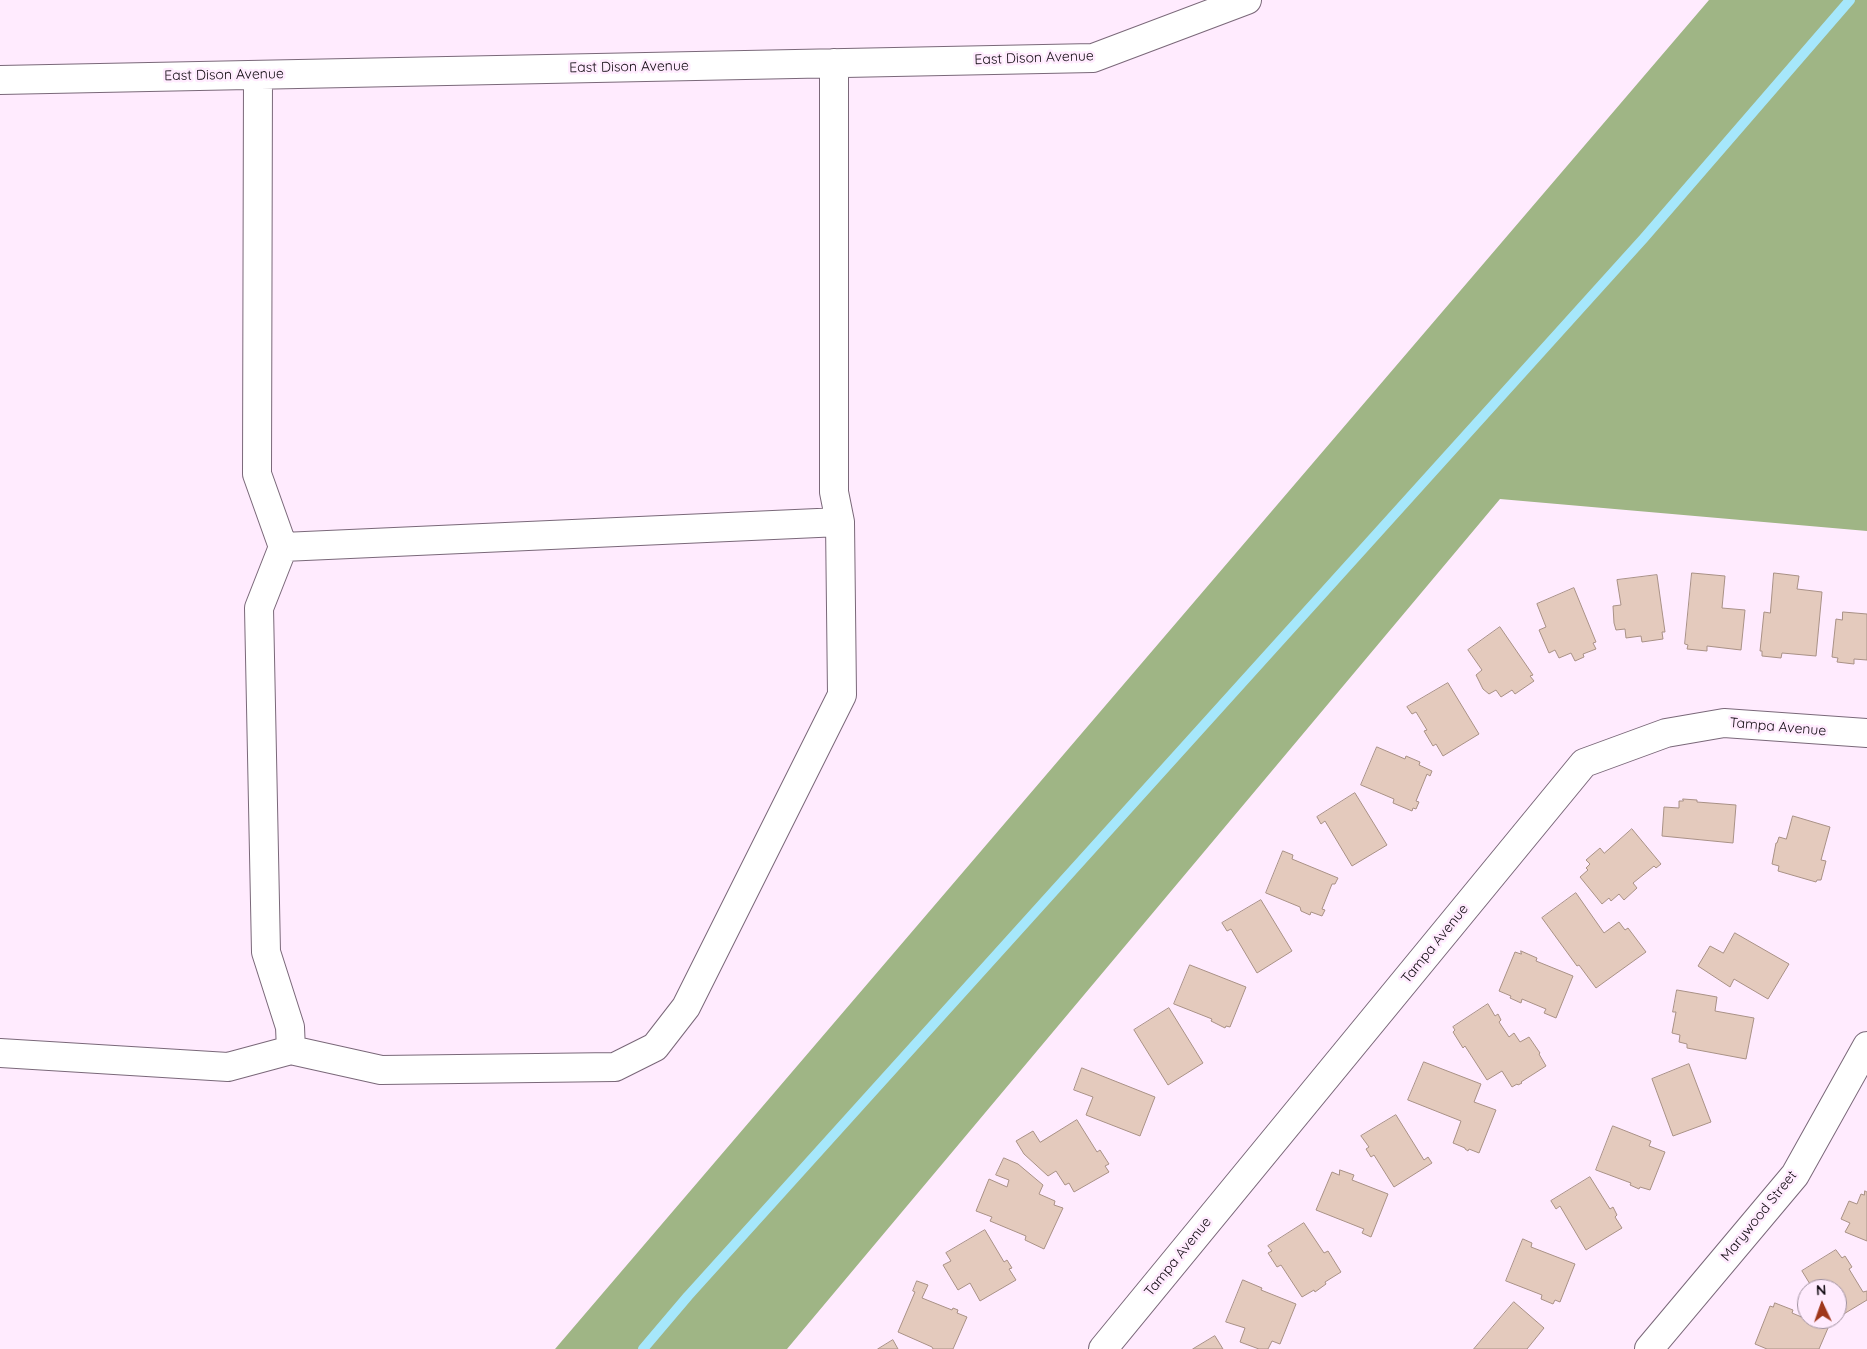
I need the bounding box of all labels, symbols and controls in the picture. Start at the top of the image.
street label: East Dison Avenue [974,48,1094,68]
street label: East Dison Avenue [569,58,689,76]
street label: East Dison Avenue [164,66,284,84]
street label: Tampa Avenue [1729,714,1827,740]
street label: Tampa Avenue [1398,901,1472,987]
street label: Marywood Street [1717,1167,1801,1265]
street label: Tampa Avenue [1141,1214,1215,1300]
north arrow [1797,1279,1847,1329]
text: N [1816,1281,1827,1299]

